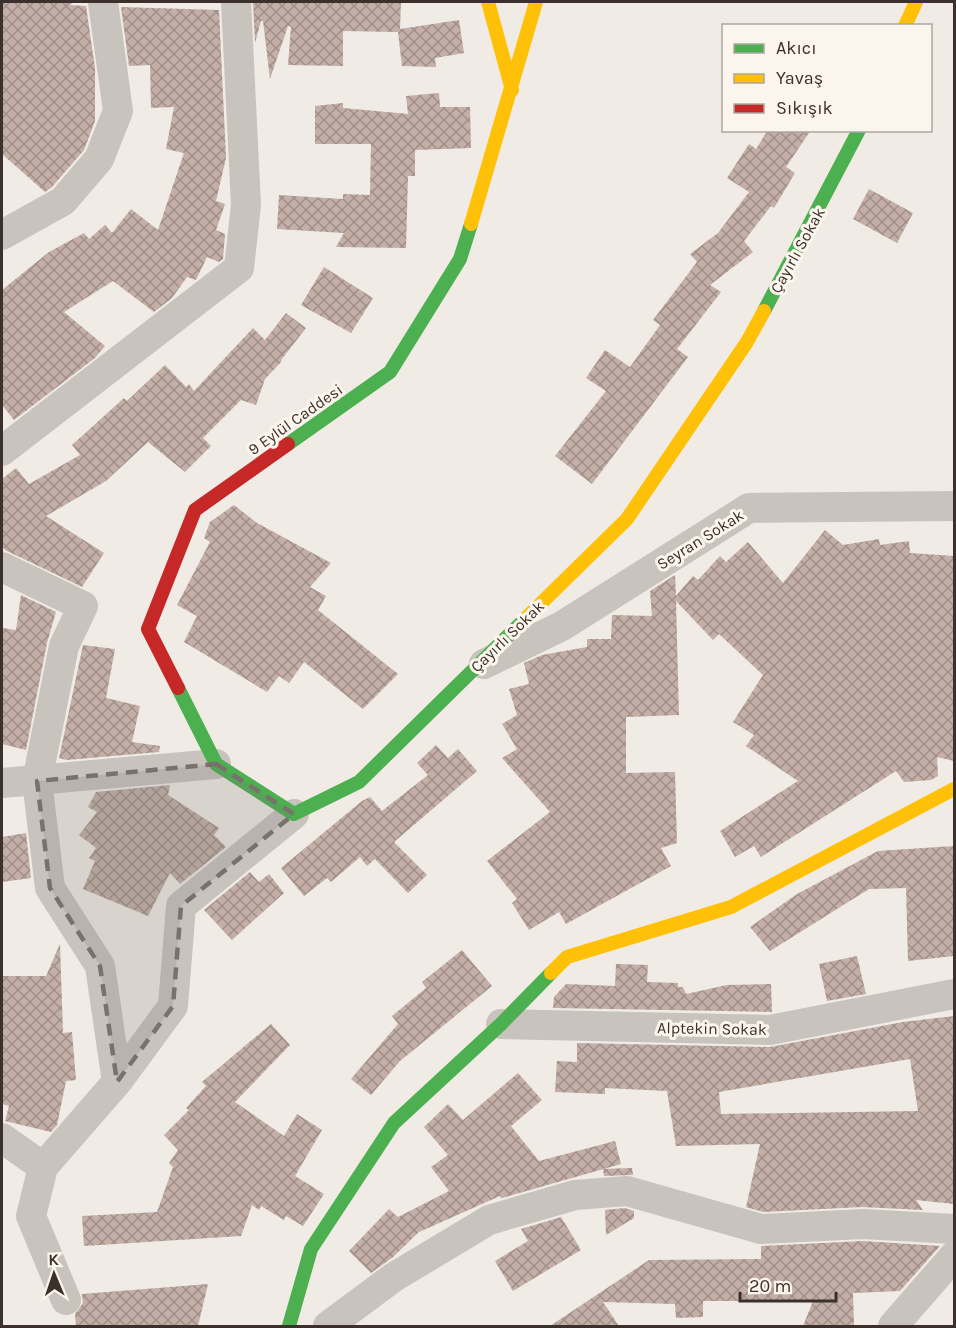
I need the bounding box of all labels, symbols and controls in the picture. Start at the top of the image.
legend [722,24,932,132]
text: Akıcı [776,37,817,59]
text: Yavaş [776,67,823,89]
text: Sıkışık [776,97,833,119]
street label: Çayırlı Sokak [766,204,829,296]
street label: 9 Eylül Caddesi [244,380,346,459]
street label: Seyran Sokak [653,505,747,574]
street label: Çayırlı Sokak [467,597,548,676]
street label: Alptekin Sokak [657,1018,767,1039]
north arrow [24,1244,84,1304]
text: K [48,1250,60,1269]
scale bar [740,1265,836,1303]
text: 20 m [749,1275,791,1297]

